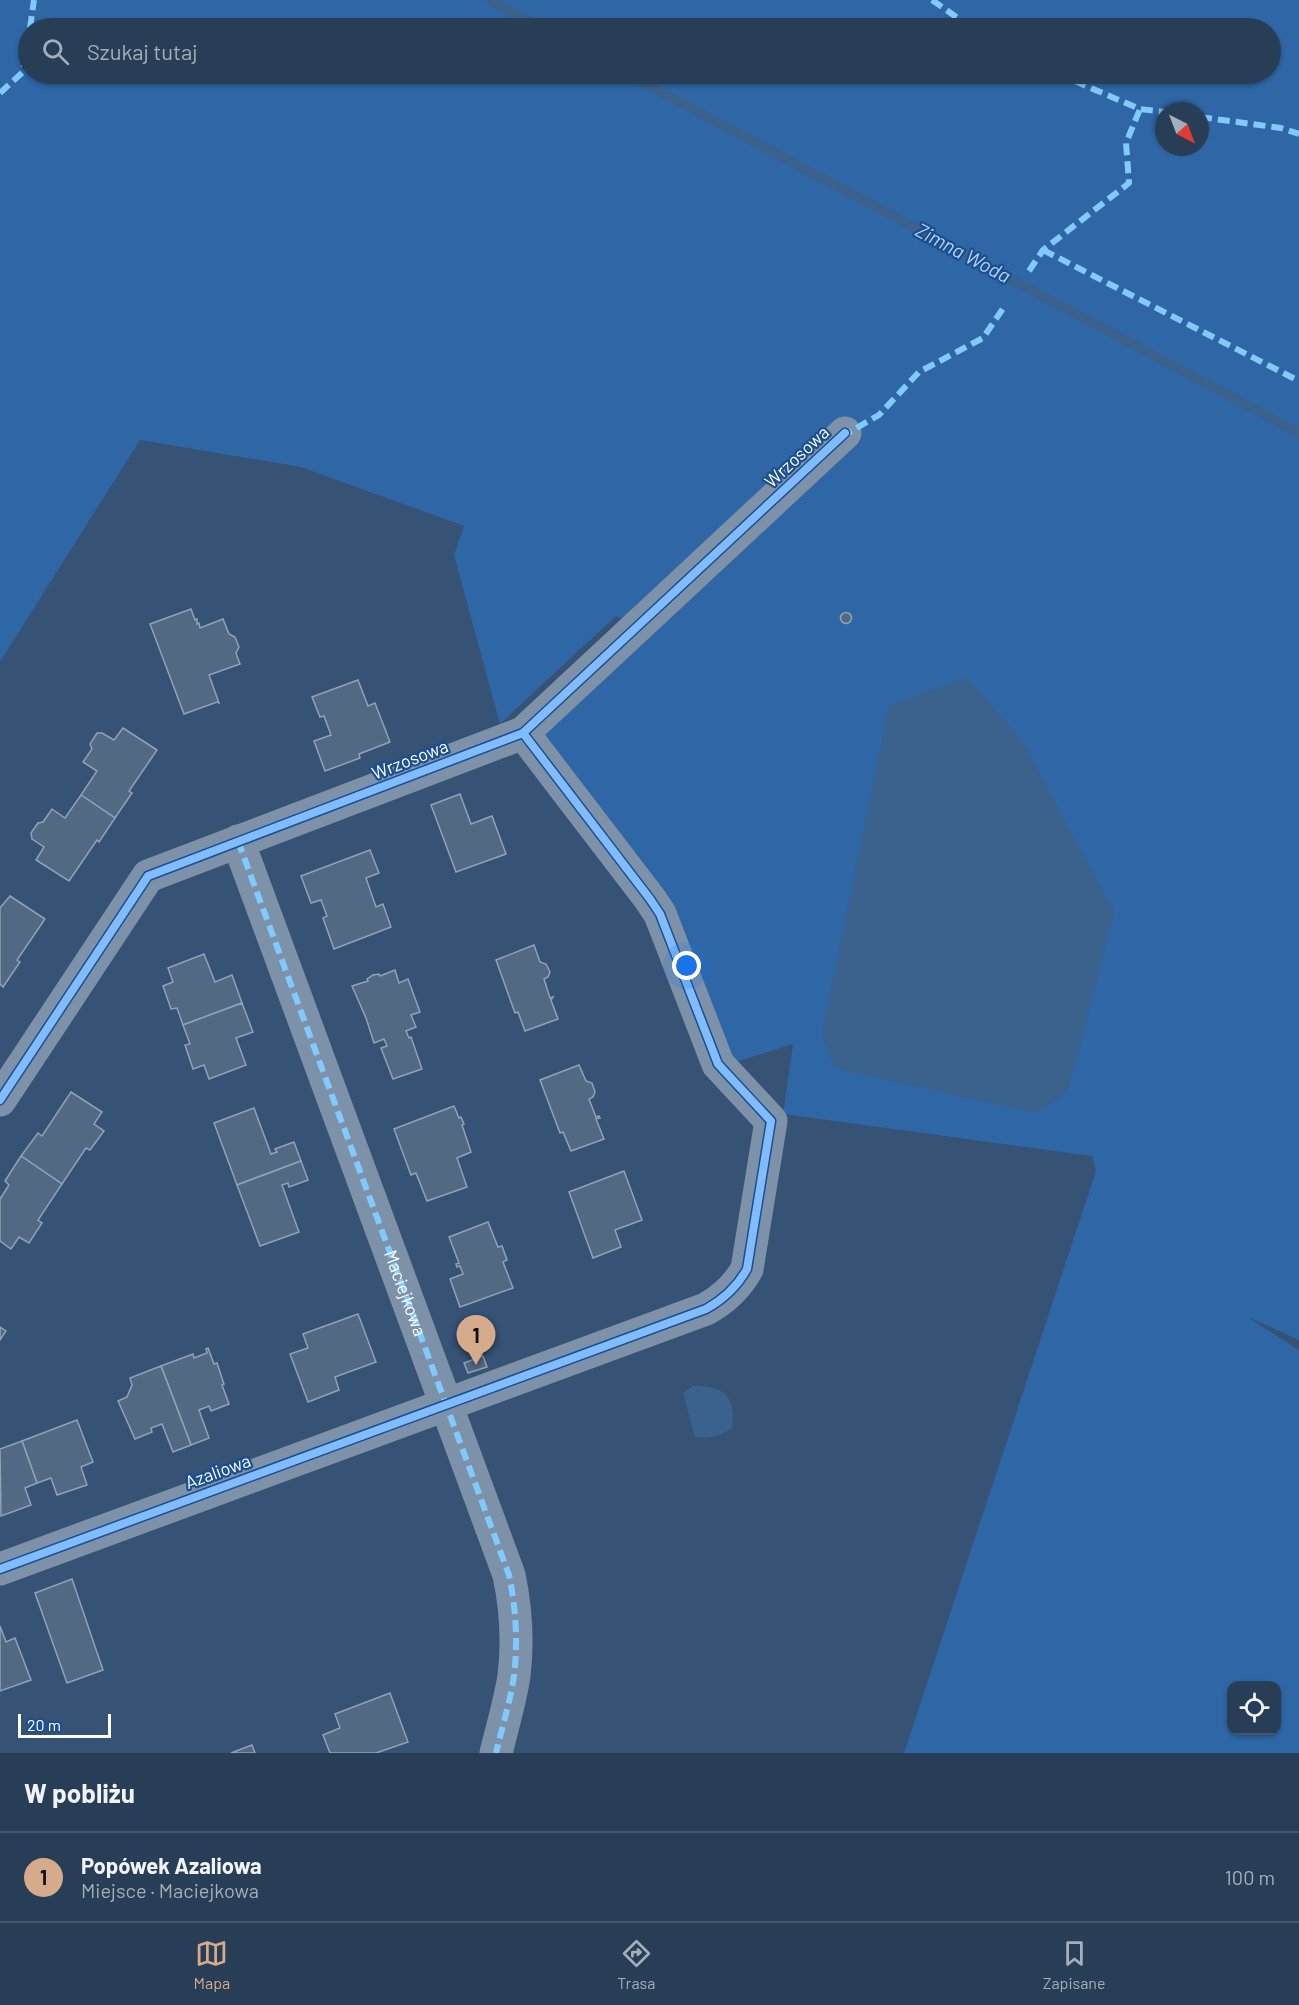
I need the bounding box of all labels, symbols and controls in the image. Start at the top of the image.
search box [18,18,1281,84]
icon: search [39,35,72,68]
text: Szukaj tutaj [87,38,198,64]
north arrow [1155,102,1209,156]
water label: Zimna Woda [912,217,1015,287]
street label: Wrzosowa [760,421,833,492]
street label: Wrzosowa [368,734,451,784]
your location [672,951,701,980]
street label: Maciejkowa [380,1247,432,1339]
pin: 1 [456,1316,496,1365]
street label: Azaliowa [182,1449,254,1493]
map controls [1227,1681,1281,1735]
button: locate [1227,1681,1281,1735]
scale bar [18,1711,111,1738]
text: 20 m [27,1715,61,1734]
text: W pobliżu [24,1777,135,1808]
text: Popówek Azaliowa [81,1852,262,1878]
text: 1 [40,1865,47,1889]
text: 100 m [1225,1865,1275,1889]
text: Miejsce · Maciejkowa [81,1878,259,1902]
tab: Mapa [194,1937,230,1992]
tab: Trasa [617,1937,655,1992]
tab: Zapisane [1043,1937,1105,1992]

